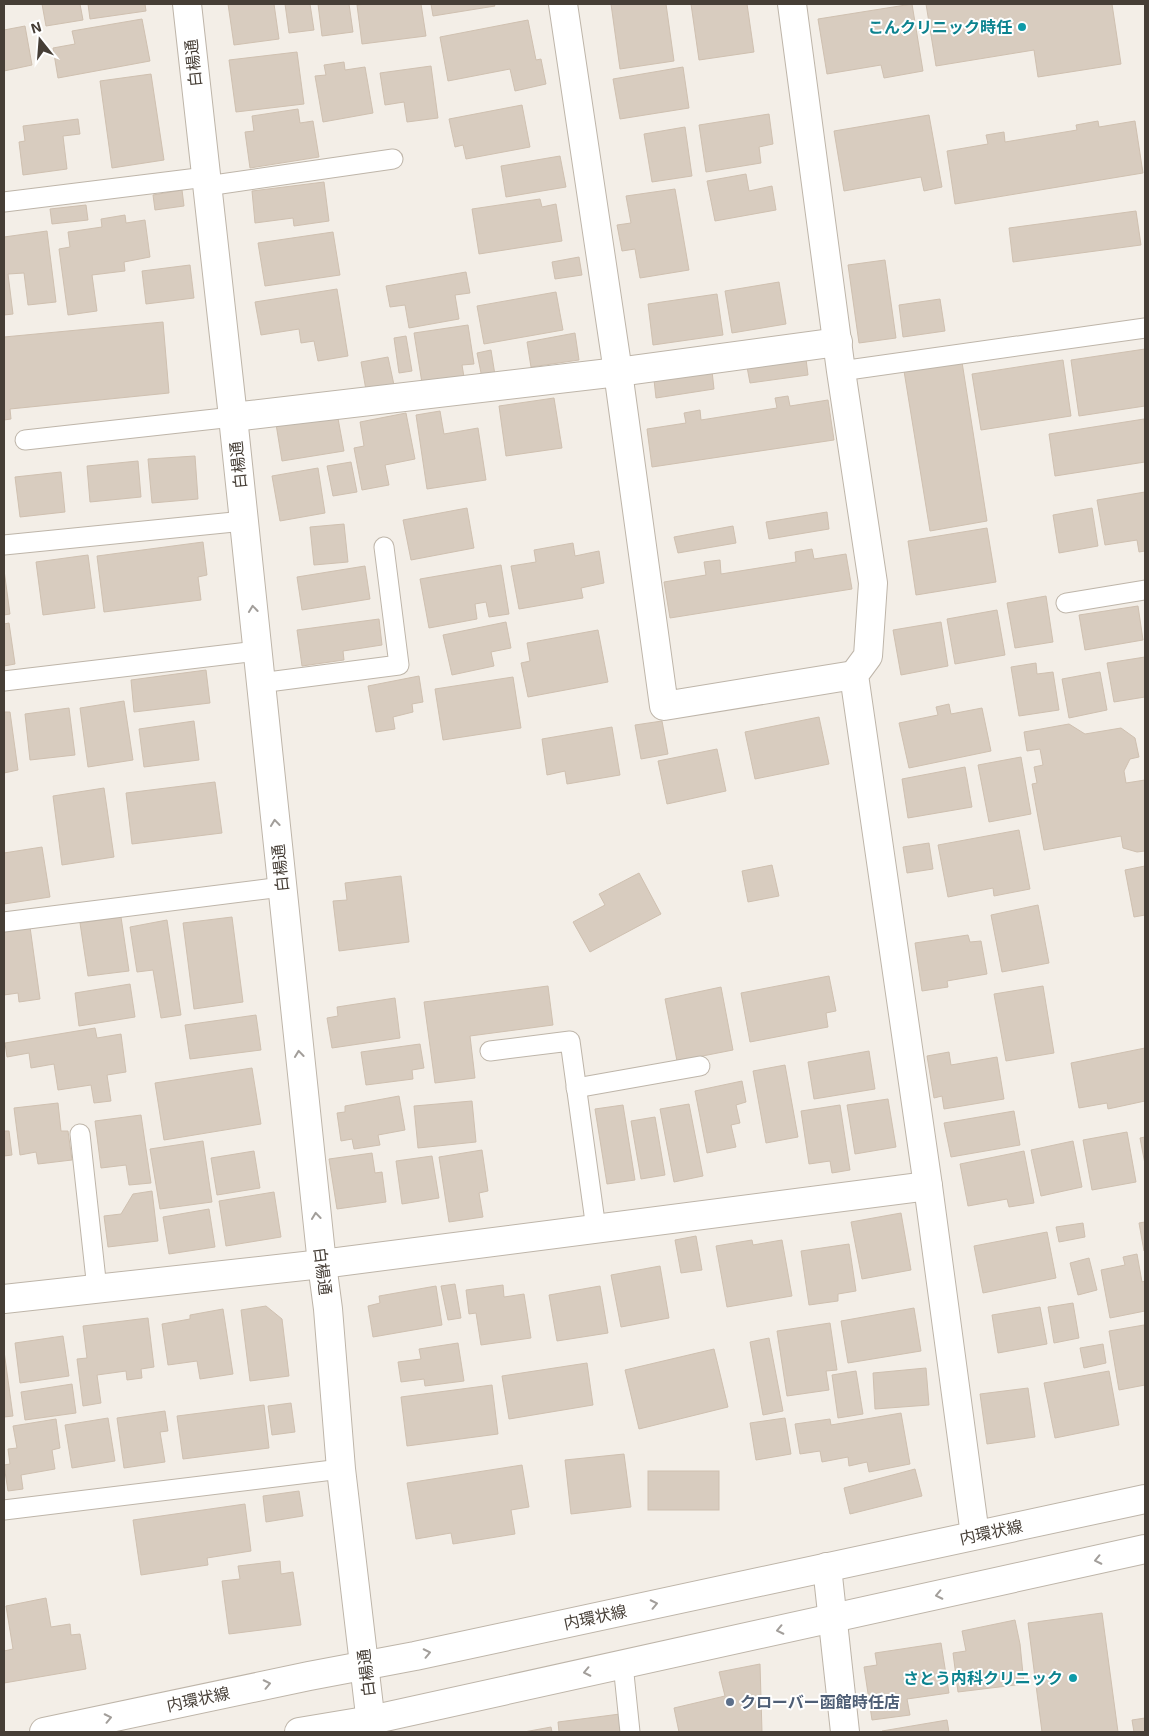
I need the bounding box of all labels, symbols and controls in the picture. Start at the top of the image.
north arrow [15,15,65,65]
text: N [29,17,43,37]
place label: こんクリニック時任 [868,17,1012,36]
marker: こんクリニック時任 [1016,21,1028,33]
street label: 白楊通 [181,38,204,88]
street label: 白楊通 [226,440,249,490]
one-way arrow [248,605,259,613]
one-way arrow [270,819,281,827]
street label: 白楊通 [268,843,291,893]
one-way arrow [294,1050,305,1058]
one-way arrow [311,1211,322,1219]
street label: 白楊通 [311,1246,336,1296]
street label: 内環状線 [958,1516,1024,1547]
one-way arrow [1093,1554,1102,1565]
one-way arrow [935,1589,943,1600]
one-way arrow [650,1600,658,1610]
street label: 内環状線 [562,1601,628,1632]
one-way arrow [776,1624,785,1635]
street label: 白楊通 [353,1648,378,1698]
one-way arrow [422,1648,431,1659]
one-way arrow [583,1666,592,1677]
place label: さとう内科クリニック [903,1668,1063,1687]
marker: さとう内科クリニック [1067,1672,1079,1684]
one-way arrow [263,1680,272,1690]
street label: 内環状線 [165,1683,231,1714]
place label: クローバー函館時任店 [740,1692,900,1711]
marker: クローバー函館時任店 [724,1696,736,1708]
one-way arrow [104,1714,113,1724]

